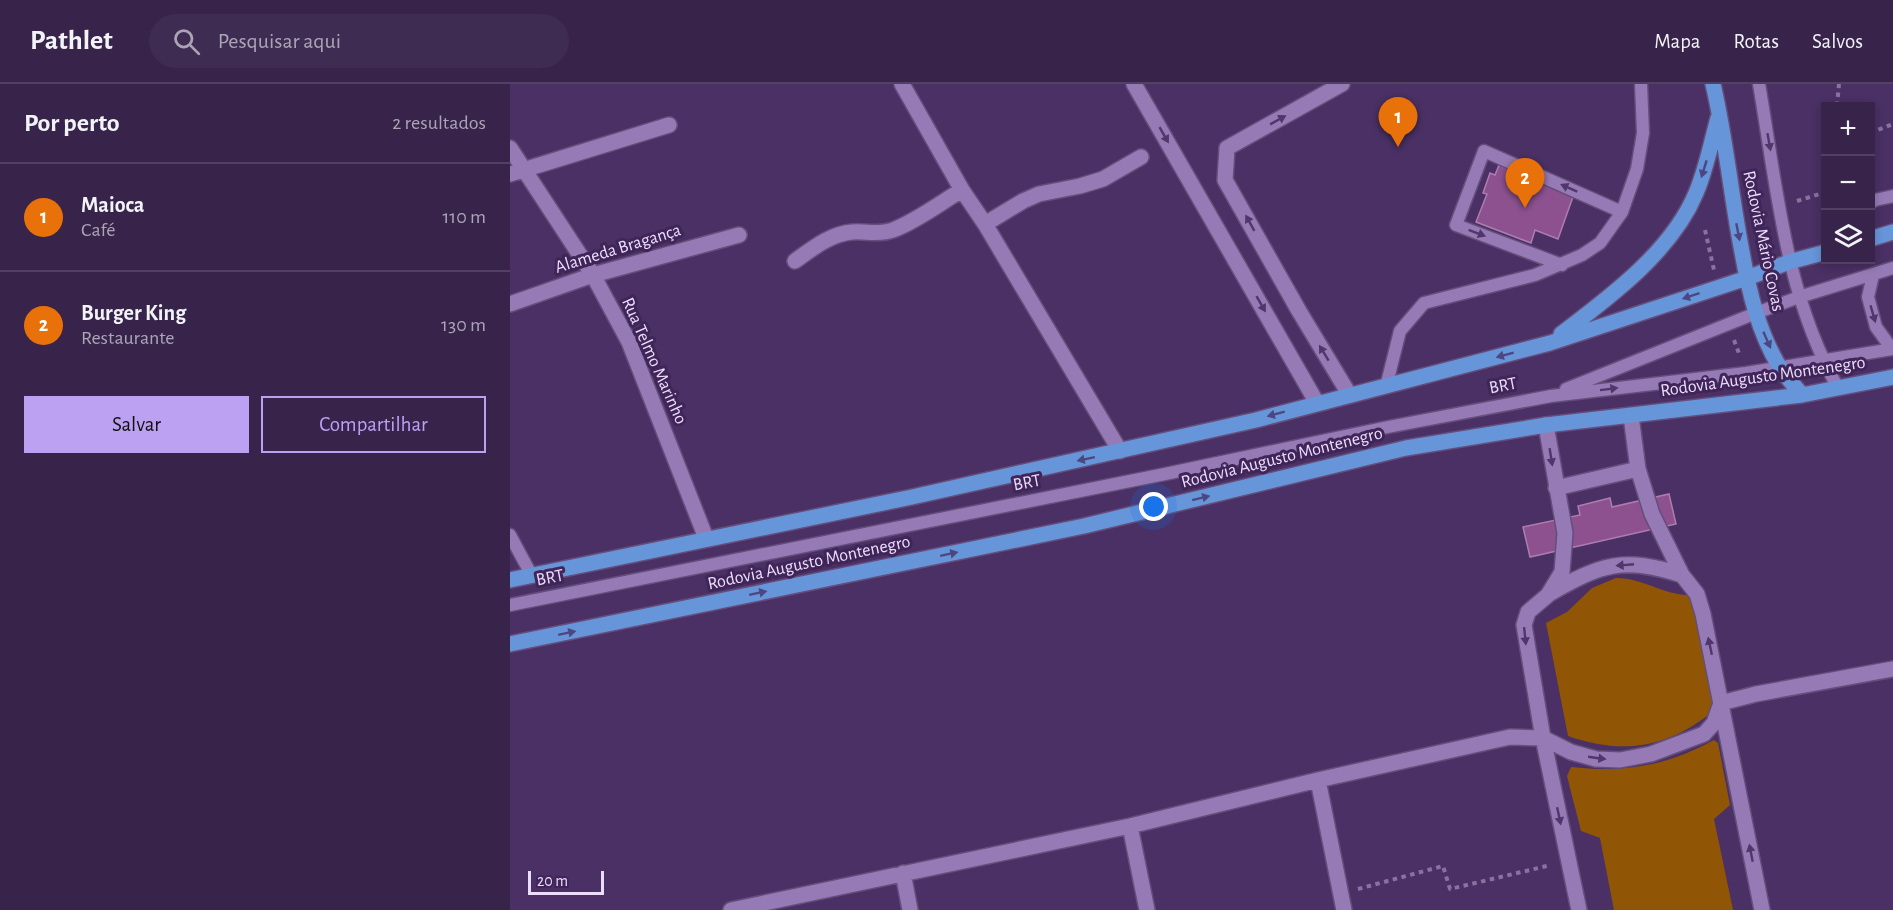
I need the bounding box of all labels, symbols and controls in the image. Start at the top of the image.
search box [149,14,569,68]
icon: search [170,25,203,58]
text: Pathlet [30,27,113,55]
text: Pesquisar aqui [218,30,341,52]
text: Mapa [1654,31,1701,52]
text: Rotas [1734,31,1779,52]
text: Salvos [1812,31,1863,52]
pin: 1 [1378,98,1418,147]
map controls [1821,102,1875,264]
button: + [1821,102,1875,156]
text: Por perto [24,110,120,136]
text: 2 resultados [392,113,486,133]
one-way arrow [1270,115,1287,125]
one-way arrow [1158,127,1169,143]
one-way arrow [1765,132,1774,151]
button: − [1821,156,1875,210]
pin: 2 [1506,158,1544,208]
one-way arrow [1699,160,1708,178]
street label: Rodovia Mário Covas [1739,169,1787,313]
one-way arrow [1560,183,1578,193]
text: Maioca [81,194,144,216]
text: 1 [40,207,47,227]
text: 110 m [442,207,486,227]
button: layers [1821,210,1875,264]
one-way arrow [1245,214,1255,231]
text: Café [81,220,115,240]
street label: Alameda Bragança [553,221,683,277]
one-way arrow [1734,223,1743,242]
one-way arrow [1468,229,1486,238]
one-way arrow [1682,291,1700,301]
street label: Rua Telmo Marinho [618,295,690,427]
one-way arrow [1256,296,1266,313]
text: Burger King [81,302,186,324]
one-way arrow [1868,305,1878,323]
text: 2 [39,315,48,335]
text: 130 m [441,315,486,335]
text: Restaurante [81,328,175,348]
one-way arrow [1762,332,1771,349]
one-way arrow [1319,344,1330,361]
one-way arrow [1496,351,1514,360]
street label: Rodovia Augusto Montenegro [1659,354,1867,400]
street label: BRT [1488,374,1519,397]
one-way arrow [1599,384,1618,394]
button: Salvar [24,396,249,453]
button: Compartilhar [261,396,486,453]
one-way arrow [1267,410,1285,420]
street label: Rodovia Augusto Montenegro [1179,424,1385,492]
one-way arrow [1546,447,1555,466]
one-way arrow [1076,455,1095,464]
street label: BRT [1012,471,1043,494]
your location [1139,492,1168,521]
one-way arrow [1192,492,1210,502]
street label: Rodovia Augusto Montenegro [706,533,912,593]
one-way arrow [940,549,959,558]
one-way arrow [1615,560,1634,570]
street label: BRT [535,566,566,589]
one-way arrow [749,588,768,597]
one-way arrow [1520,627,1530,646]
one-way arrow [558,628,577,637]
one-way arrow [1705,636,1714,655]
one-way arrow [1588,753,1607,762]
one-way arrow [1555,806,1564,825]
one-way arrow [1746,843,1755,862]
scale bar [528,868,604,896]
text: 20 m [537,873,568,889]

